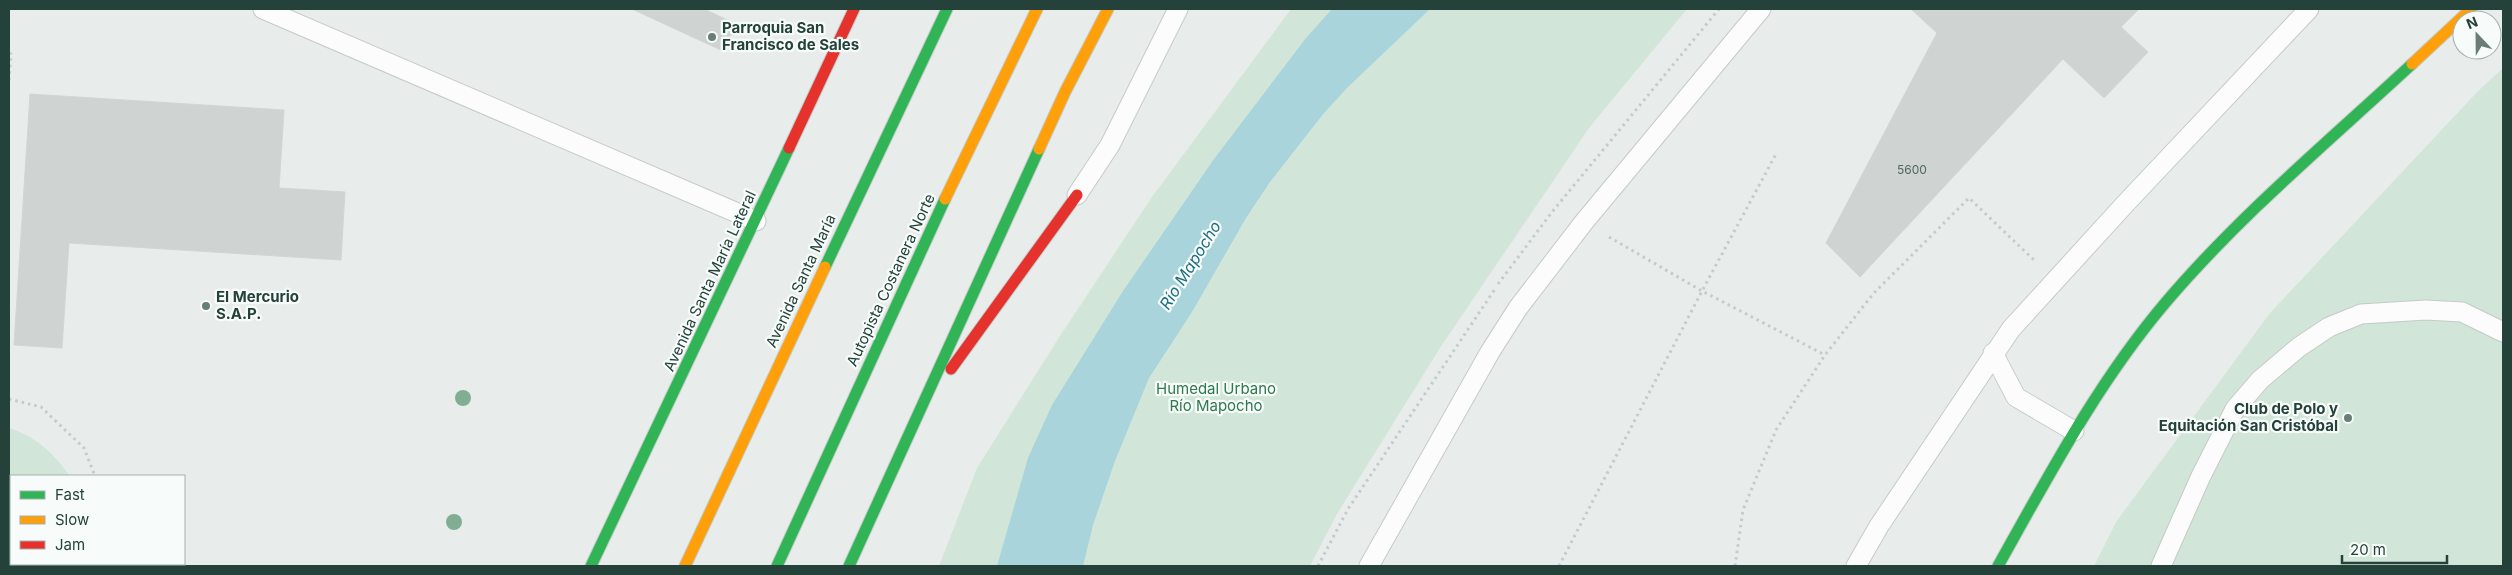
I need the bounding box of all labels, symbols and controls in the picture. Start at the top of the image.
north arrow [2452,10,2502,60]
text: N [2464,13,2480,32]
place label: Parroquia San Francisco de Sales [722,18,859,54]
marker: Parroquia San Francisco de Sales [706,31,718,43]
house number: 5600 [1897,162,1927,177]
street label: Avenida Santa María Lateral [659,187,760,374]
street label: Autopista Costanera Norte [842,190,939,369]
street label: Avenida Santa María [761,211,840,351]
water label: Río Mapocho [1155,217,1225,313]
place label: El Mercurio S.A.P. [216,287,299,323]
marker: El Mercurio S.A.P. [200,300,212,312]
park label: Humedal Urbano Río Mapocho [1156,379,1276,415]
place label: Club de Polo y Equitación San Cristóbal [2159,399,2338,435]
marker: Club de Polo y Equitación San Cristóbal [2342,412,2354,424]
legend [10,475,185,565]
text: Fast [55,485,85,504]
text: Slow [55,510,89,529]
scale bar [2342,532,2447,564]
text: Jam [55,535,85,554]
text: 20 m [2350,540,2386,559]

